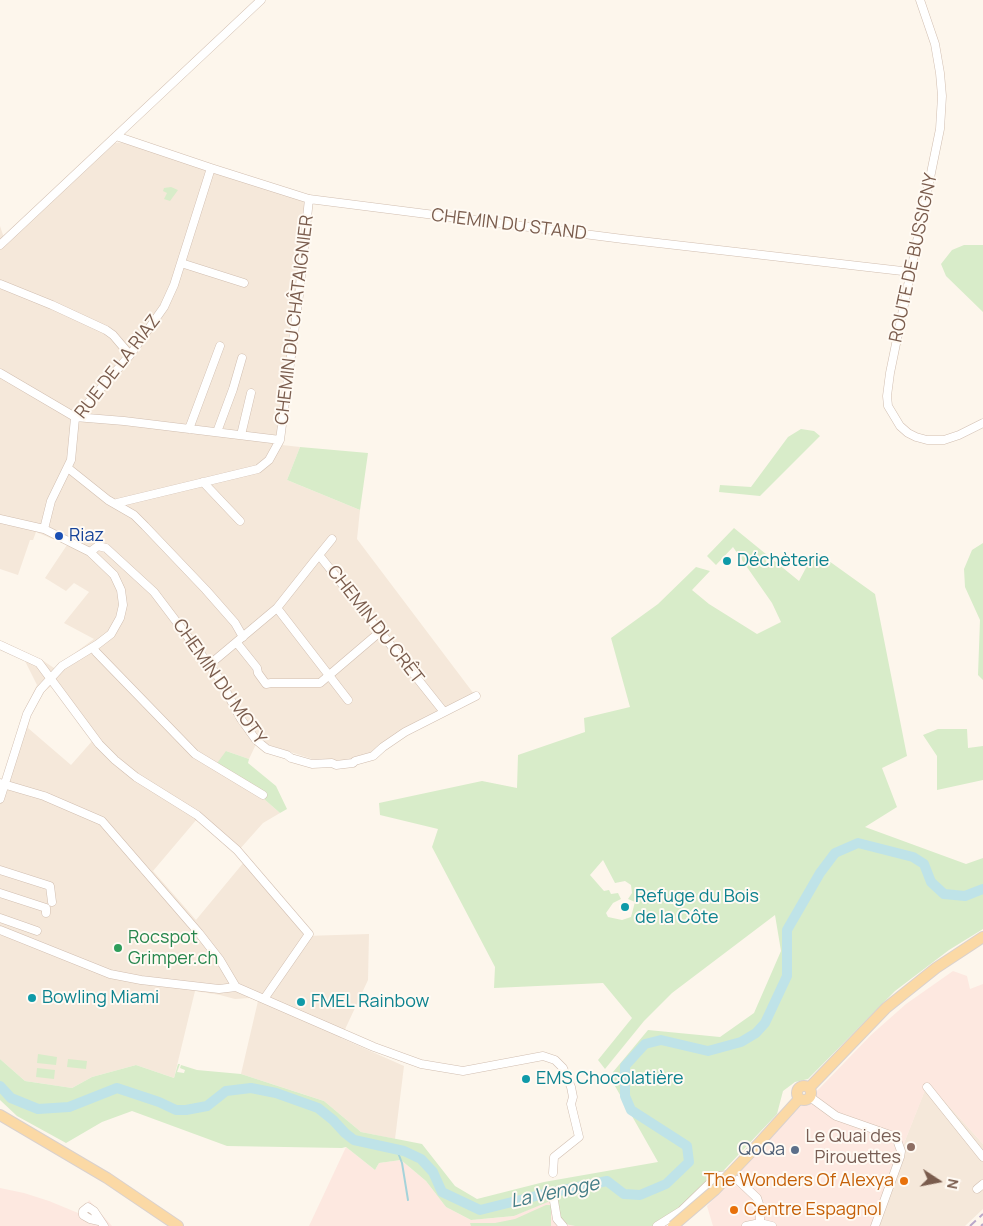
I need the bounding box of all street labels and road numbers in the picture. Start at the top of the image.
street label: ROUTE DE BUSSIGNY [886,171,942,345]
street label: CHEMIN DU STAND [430,205,588,245]
street label: CHEMIN DU CHÂTAIGNIER [271,214,319,426]
street label: RUE DE LA RIAZ [71,311,165,423]
street label: CHEMIN DU CRÊT [322,562,428,688]
street label: CHEMIN DU MOTY [168,615,270,749]

